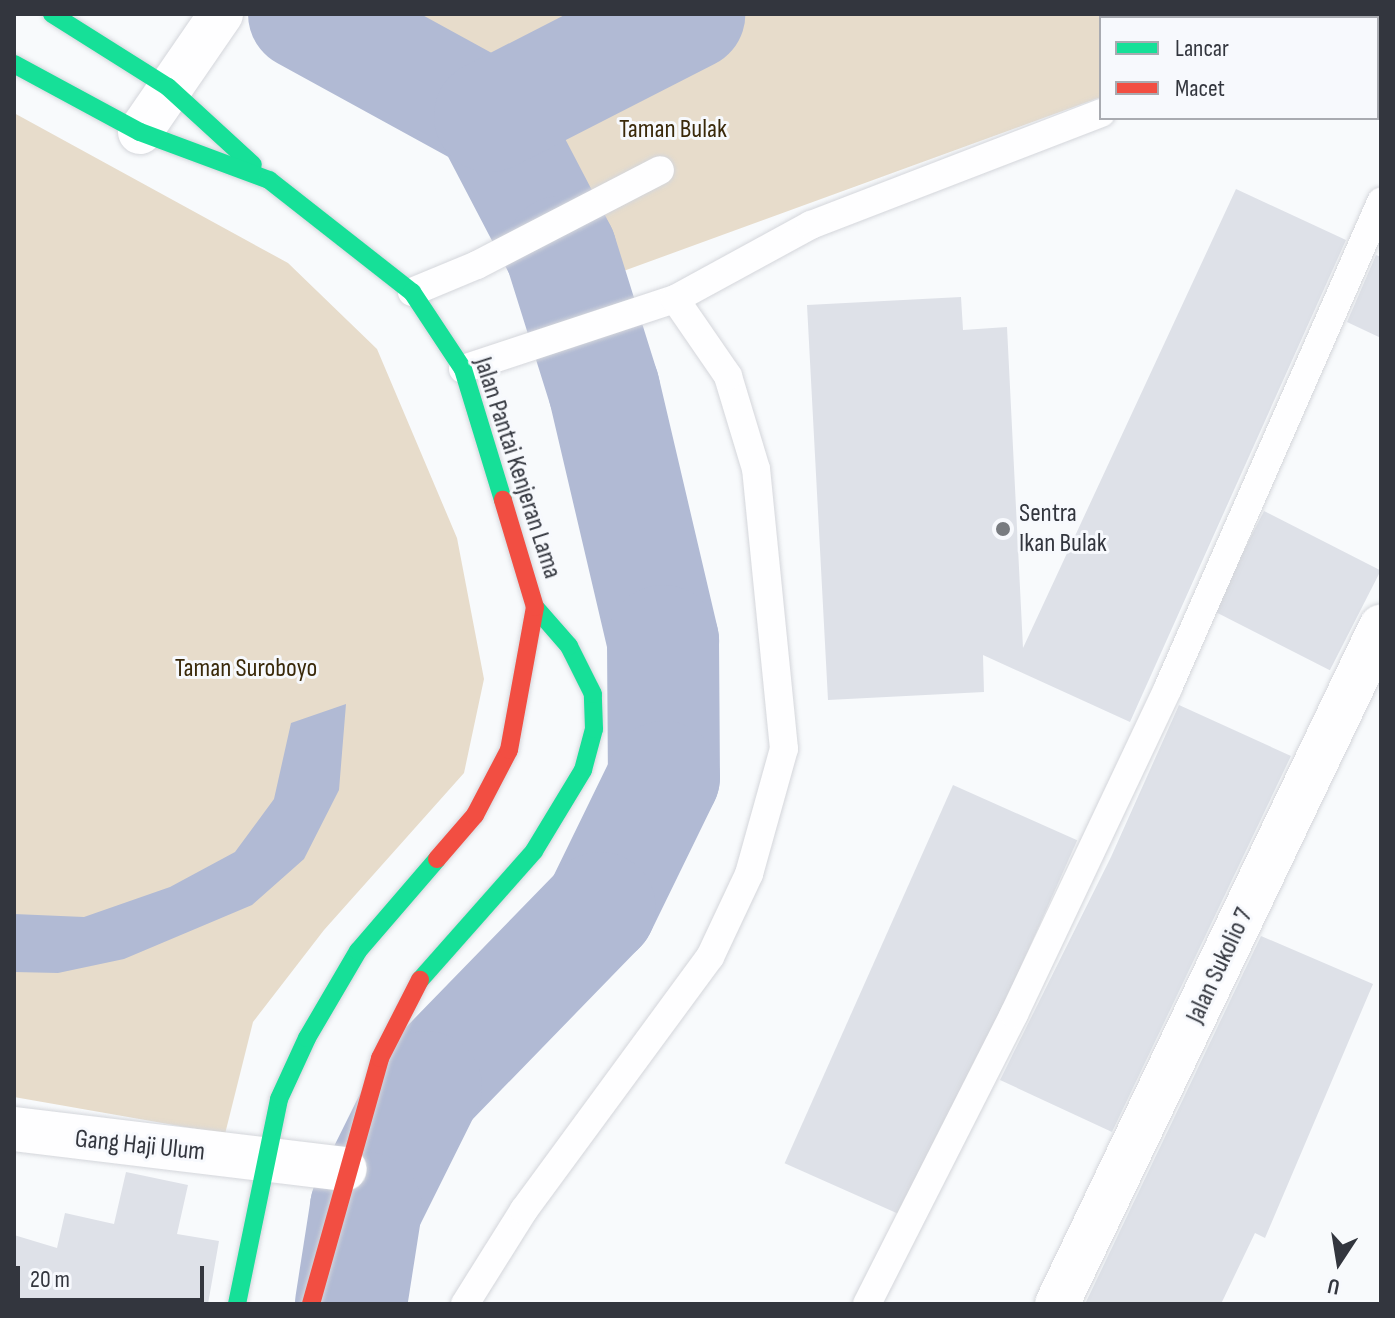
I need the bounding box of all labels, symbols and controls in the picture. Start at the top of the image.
legend [1099,16,1379,120]
text: Lancar [1175,34,1229,63]
text: Macet [1175,74,1225,103]
park label: Taman Bulak [619,114,727,146]
street label: Jalan Pantai Kenjeran Lama [466,353,568,583]
place label: Sentra Ikan Bulak [1019,498,1107,560]
marker: Sentra Ikan Bulak [994,520,1012,538]
park label: Taman Suroboyo [175,653,317,685]
street label: Jalan Sukolio 7 [1180,904,1260,1028]
street label: Gang Haji Ulum [73,1124,207,1168]
north arrow [1299,1222,1379,1302]
scale bar [20,1250,208,1300]
text: 20 m [30,1265,70,1294]
text: U [1325,1272,1342,1300]

